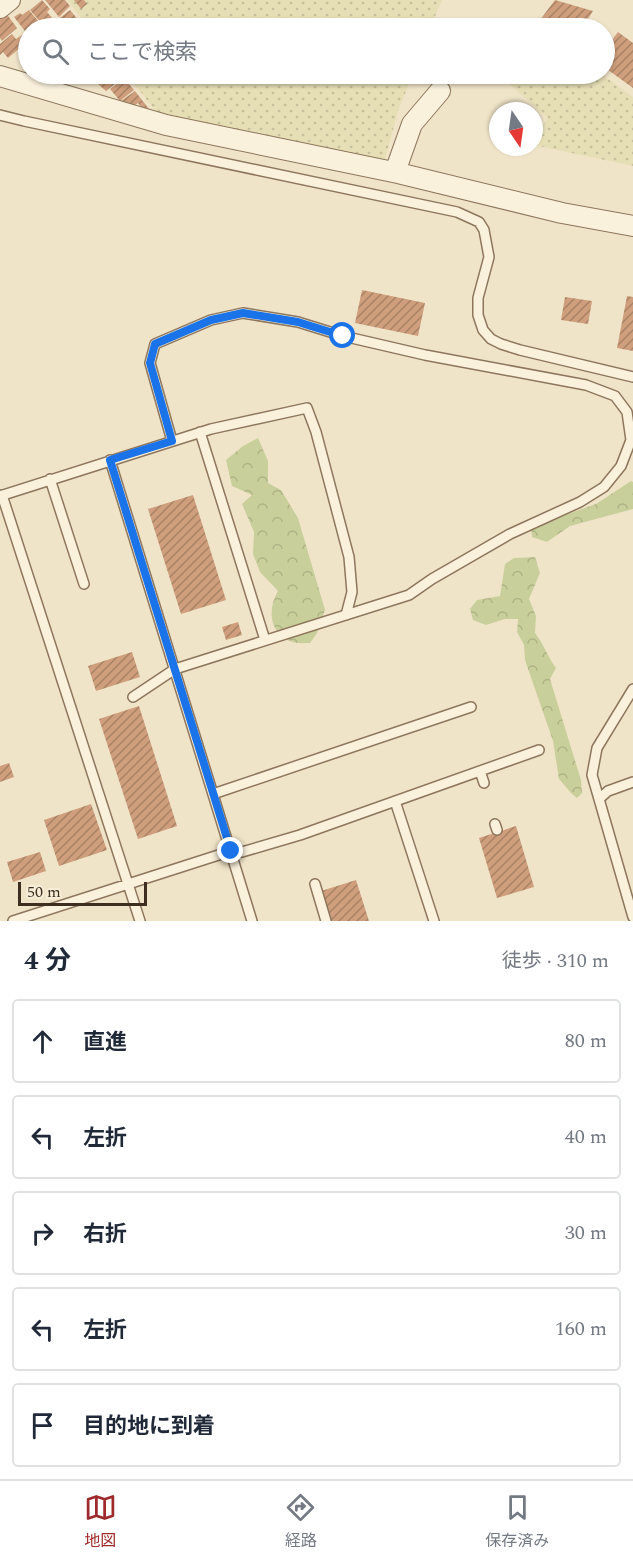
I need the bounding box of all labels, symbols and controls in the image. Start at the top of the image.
search box [18,18,615,84]
icon: search [39,35,72,68]
text: ここで検索 [87,36,197,69]
north arrow [489,102,543,156]
route start [329,322,355,348]
route end [217,837,243,863]
scale bar [18,879,147,906]
text: 50 m [27,880,61,904]
text: 4 分 [24,941,71,981]
text: 徒歩 · 310 m [502,946,609,976]
icon: ahead [26,1025,59,1058]
text: 直進 [83,1026,127,1059]
text: 80 m [565,1026,607,1056]
icon: left [26,1121,59,1154]
text: 左折 [83,1122,127,1155]
text: 40 m [565,1122,607,1152]
icon: right [26,1217,59,1250]
text: 右折 [83,1218,127,1251]
text: 30 m [565,1218,607,1248]
icon: left [26,1313,59,1346]
text: 左折 [83,1314,127,1347]
text: 160 m [555,1314,607,1344]
icon: arrive [26,1409,59,1442]
text: 目的地に到着 [83,1410,215,1443]
tab: 地図 [84,1491,117,1553]
tab: 経路 [284,1491,317,1553]
tab: 保存済み [485,1491,549,1553]

